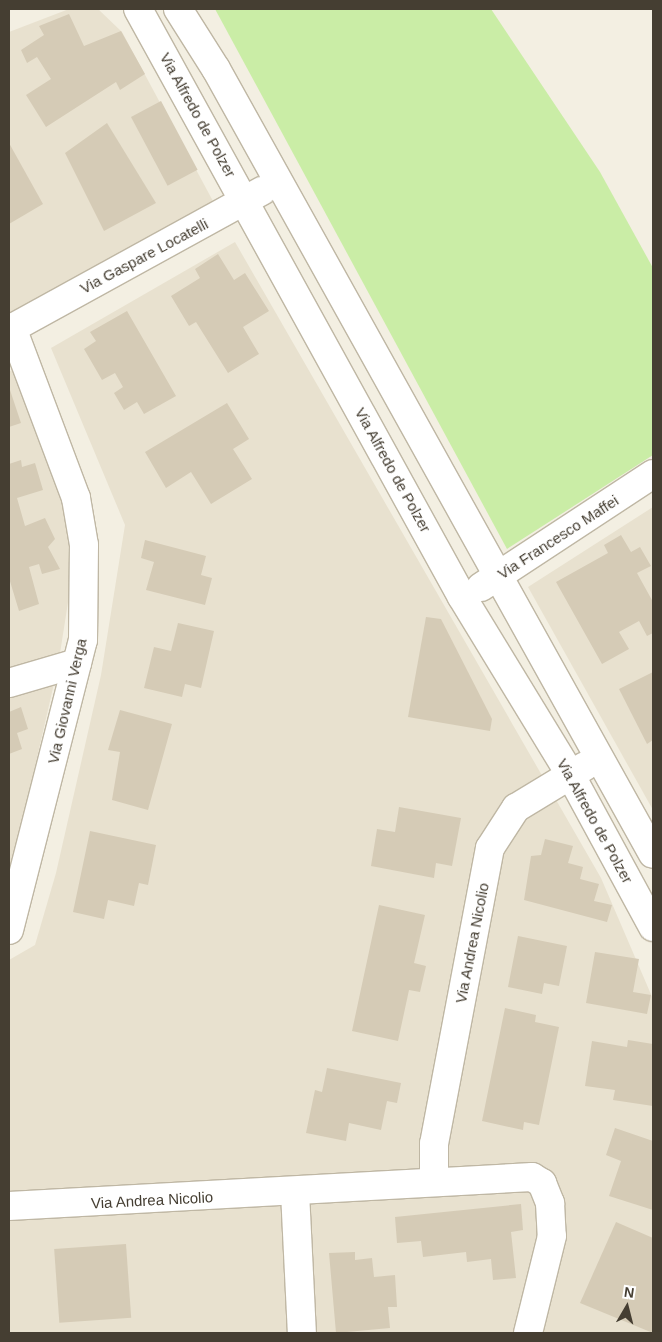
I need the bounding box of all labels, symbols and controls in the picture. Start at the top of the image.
street label: Via Alfredo de Polzer [156,49,240,181]
street label: Via Gaspare Locatelli [77,215,211,297]
street label: Via Alfredo de Polzer [351,404,435,536]
street label: Via Francesco Maffei [494,491,622,583]
street label: Via Giovanni Verga [44,637,90,765]
street label: Via Alfredo de Polzer [553,755,637,887]
street label: Via Andrea Nicolio [451,881,493,1005]
street label: Via Andrea Nicolio [90,1188,214,1212]
north arrow [602,1282,652,1332]
text: N [623,1284,635,1301]

